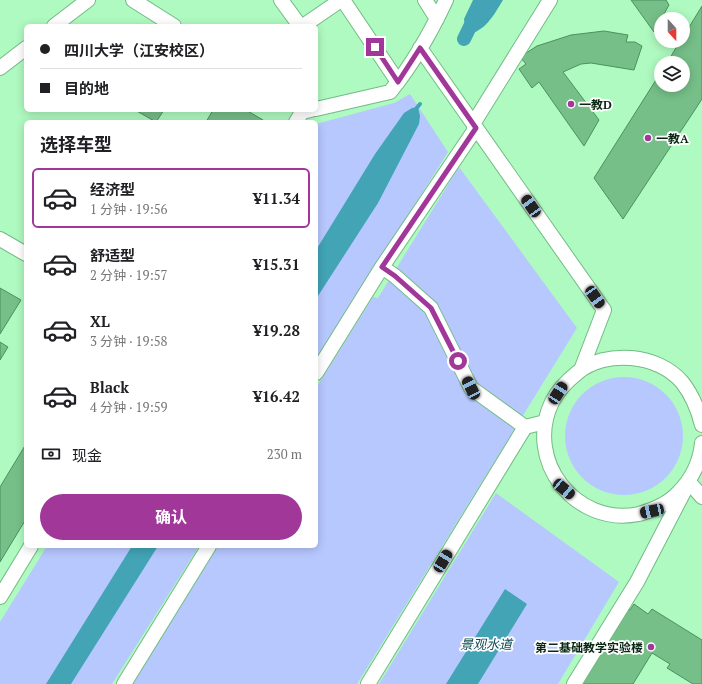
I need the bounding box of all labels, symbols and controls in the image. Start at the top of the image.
north arrow [654,12,690,48]
map controls [654,12,690,92]
route end [366,38,384,56]
text: 四川大学（江安校区） [64,40,214,60]
button: layers [654,56,690,92]
text: 目的地 [64,78,109,98]
place label: 一教D [579,97,612,112]
marker: 一教D [566,99,576,109]
place label: 一教A [656,131,689,146]
text: 选择车型 [40,132,112,156]
marker: 一教A [643,133,653,143]
text: 经济型 [90,179,135,199]
icon: car [42,180,78,216]
text: ¥11.34 [253,188,300,208]
car [519,193,543,219]
text: 1 分钟 · 19:56 [90,200,168,218]
text: 舒适型 [90,245,135,265]
icon: car [42,246,78,282]
text: ¥15.31 [253,254,300,274]
text: 2 分钟 · 19:57 [90,266,168,284]
car [583,284,607,310]
text: XL [90,311,110,331]
icon: car [42,312,78,348]
text: ¥19.28 [253,320,300,340]
text: 3 分钟 · 19:58 [90,332,168,350]
route start [449,352,467,370]
car [460,375,482,401]
text: Black [90,377,129,397]
icon: car [42,378,78,414]
car [546,380,570,406]
text: ¥16.42 [253,386,300,406]
text: 4 分钟 · 19:59 [90,398,168,416]
icon: cash [40,443,62,465]
text: 现金 [72,445,102,465]
text: 230 m [267,445,302,463]
car [551,477,577,501]
button: 确认 [40,494,302,540]
car [639,503,665,519]
car [432,548,454,574]
water label: 景观水道 [460,635,514,653]
place label: 第二基础教学实验楼 [535,640,643,655]
marker: 第二基础教学实验楼 [646,642,656,652]

